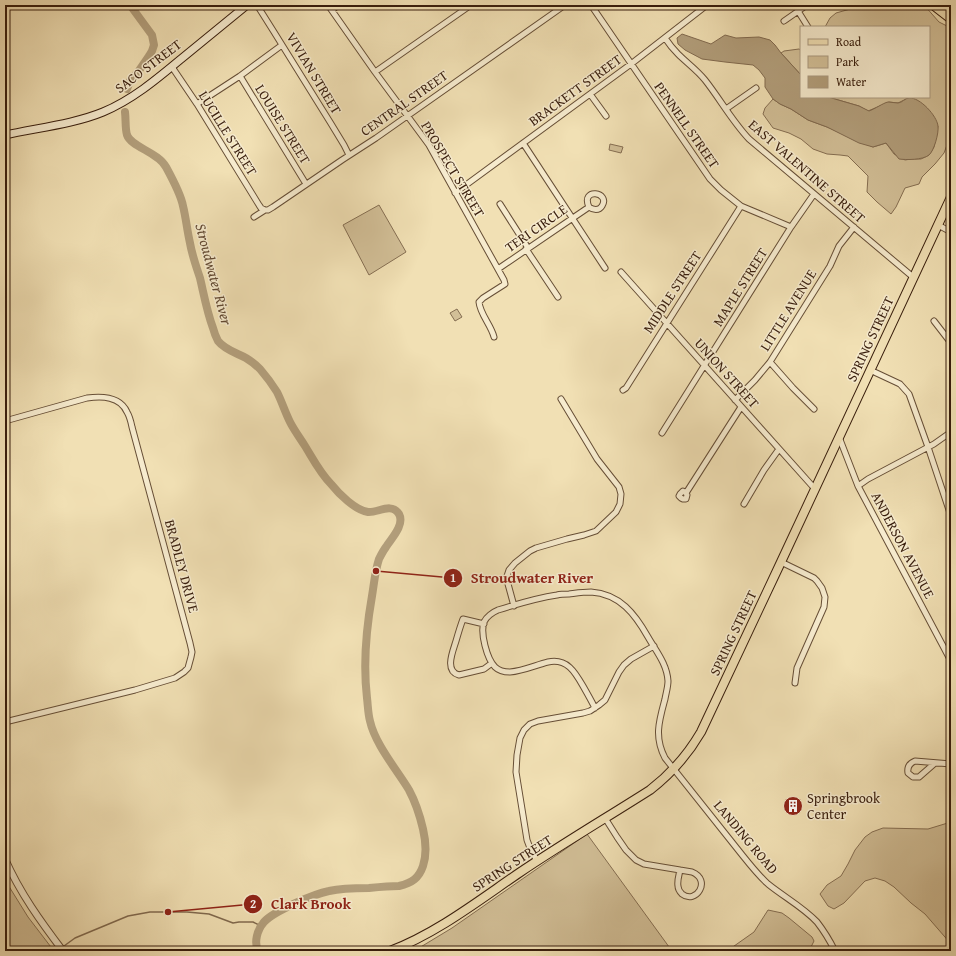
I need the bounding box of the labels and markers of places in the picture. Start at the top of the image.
callout: Stroudwater River [443,565,602,592]
place label: Springbrook Center [807,788,881,824]
building icon: Springbrook Center [782,795,804,817]
callout: Clark Brook [243,890,359,917]

